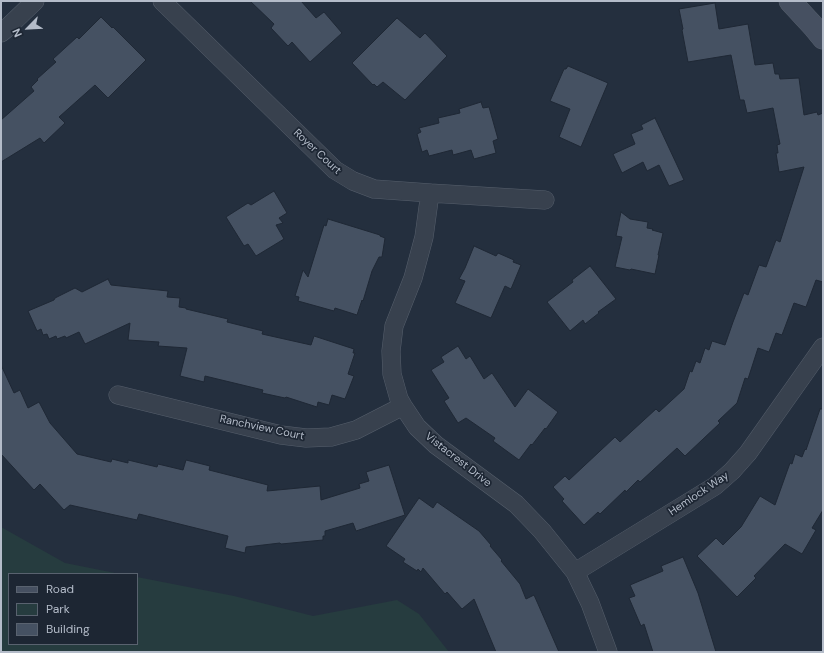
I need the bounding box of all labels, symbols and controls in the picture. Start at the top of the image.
north arrow [8,8,48,48]
text: N [9,26,25,39]
street label: Royer Court [290,127,344,177]
street label: Ranchview Court [219,413,305,443]
street label: Vistacrest Drive [422,430,494,490]
street label: Hemlock Way [667,469,731,519]
legend [8,573,138,645]
text: Road [46,581,74,597]
text: Park [46,601,70,617]
text: Building [46,621,90,637]

